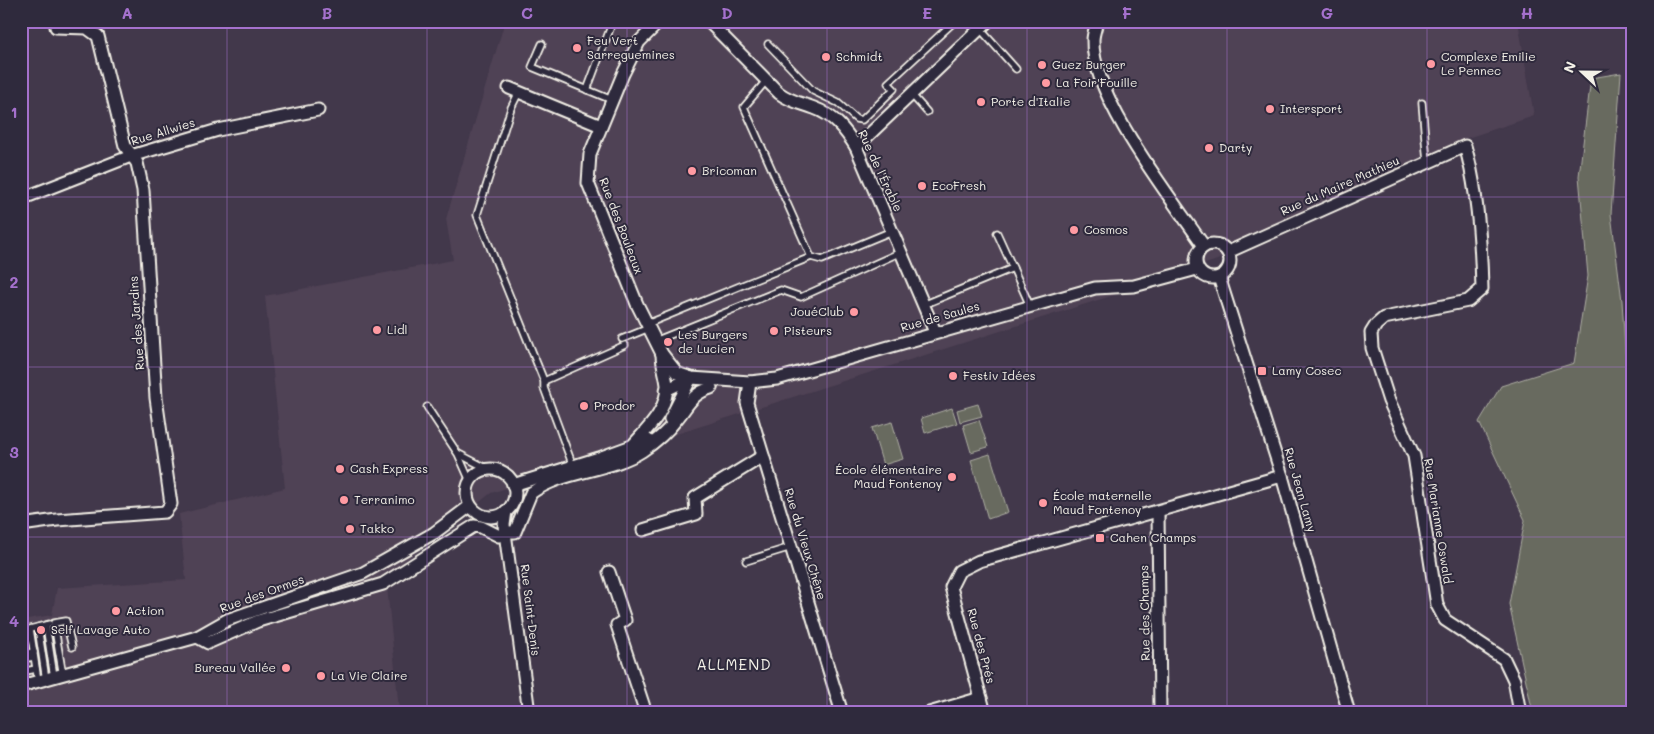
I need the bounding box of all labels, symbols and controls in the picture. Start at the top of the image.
text: A [121,2,133,23]
text: B [322,2,332,23]
text: C [521,2,533,23]
text: D [721,2,733,23]
text: E [922,2,932,23]
text: F [1122,2,1132,23]
text: G [1321,2,1333,23]
text: H [1521,2,1533,23]
place label: Feu Vert Sarreguemines [587,32,675,62]
marker: Feu Vert Sarreguemines [571,42,583,54]
place label: Schmidt [836,48,883,64]
place label: Complexe Emilie Le Pennec [1441,48,1536,78]
north arrow [1556,48,1606,98]
marker: Schmidt [820,51,832,63]
place label: Guez Burger [1052,56,1126,72]
marker: Complexe Emilie Le Pennec [1425,58,1437,70]
text: N [1559,58,1580,75]
marker: Guez Burger [1036,59,1048,71]
place label: La Foir'Fouille [1056,74,1137,90]
marker: La Foir'Fouille [1040,77,1052,89]
place label: Porte d'Italie [991,93,1070,109]
marker: Porte d'Italie [975,96,987,108]
place label: Intersport [1280,100,1342,116]
text: 1 [10,101,18,122]
marker: Intersport [1264,103,1276,115]
street label: Rue Allwies [129,114,197,148]
street label: Rue de l'Érable [855,127,907,214]
place label: Darty [1219,139,1252,155]
marker: Darty [1203,142,1215,154]
street label: Rue du Maire Mathieu [1278,152,1401,218]
place label: Bricoman [702,162,757,178]
marker: Bricoman [686,165,698,177]
street label: Rue des Bouleaux [596,175,648,276]
place label: EcoFresh [932,177,986,193]
marker: EcoFresh [916,180,928,192]
place label: Cosmos [1084,221,1128,237]
marker: Cosmos [1068,224,1080,236]
text: 2 [10,271,19,292]
street label: Rue des Jardins [125,275,147,371]
street label: Rue de Saules [898,297,981,335]
place label: JouéClub [791,303,844,319]
marker: JouéClub [848,306,860,318]
place label: Lidl [387,321,408,337]
place label: Pisteurs [784,322,832,338]
marker: Lidl [371,324,383,336]
marker: Pisteurs [768,325,780,337]
place label: Les Burgers de Lucien [678,326,748,356]
marker: Les Burgers de Lucien [662,336,674,348]
place label: Lamy Cosec [1272,362,1341,378]
marker: Lamy Cosec [1256,365,1268,377]
place label: Festiv Idées [963,367,1036,383]
marker: Festiv Idées [947,370,959,382]
place label: Prodor [594,397,635,413]
marker: Prodor [578,400,590,412]
text: 3 [9,441,19,462]
street label: Rue Jean Lamy [1281,446,1321,534]
street label: Rue Marianne Oswald [1421,457,1457,585]
place label: Cash Express [350,460,428,476]
place label: École élémentaire Maud Fontenoy [835,461,942,491]
marker: Cash Express [334,463,346,475]
marker: École élémentaire Maud Fontenoy [946,471,958,483]
street label: Rue du Vieux Chêne [781,486,831,601]
place label: École maternelle Maud Fontenoy [1053,487,1152,517]
place label: Terranimo [354,491,415,507]
marker: Terranimo [338,494,350,506]
marker: École maternelle Maud Fontenoy [1037,497,1049,509]
place label: Takko [360,520,394,536]
marker: Takko [344,523,356,535]
place label: Cahen Champs [1110,529,1197,545]
marker: Cahen Champs [1094,532,1106,544]
street label: Rue Saint-Denis [517,563,545,657]
street label: Rue des Champs [1135,565,1153,661]
street label: Rue des Ormes [217,570,306,616]
place label: Action [126,602,164,618]
marker: Action [110,605,122,617]
street label: Rue des Prés [964,606,1000,685]
text: 4 [9,610,19,631]
place label: Self Lavage Auto [51,621,150,637]
marker: Self Lavage Auto [35,624,47,636]
district label: ALLMEND [696,654,772,674]
place label: Bureau Vallée [195,659,276,675]
marker: Bureau Vallée [280,662,292,674]
place label: La Vie Claire [331,667,407,683]
marker: La Vie Claire [315,670,327,682]

